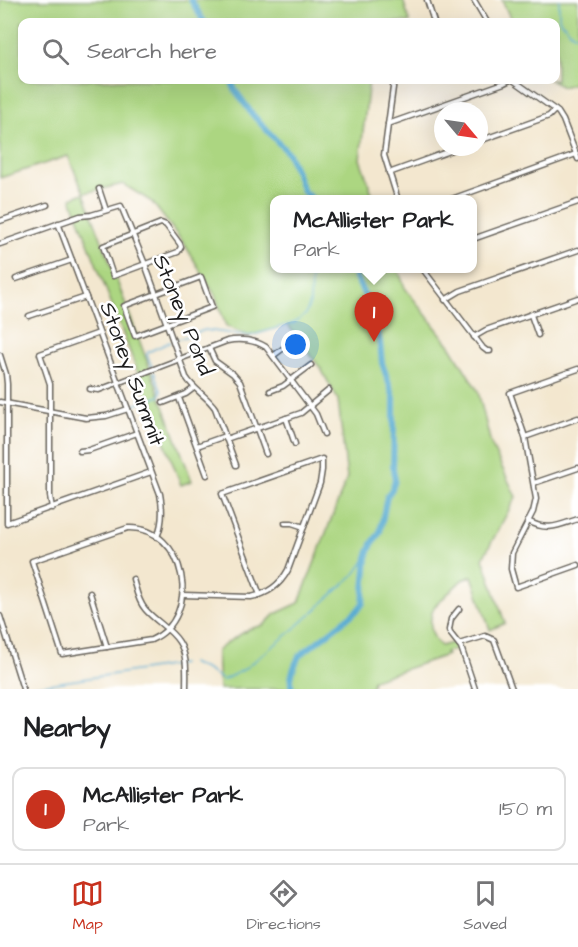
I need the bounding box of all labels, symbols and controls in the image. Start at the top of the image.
search box [18,18,560,84]
icon: search [39,35,72,68]
text: Search here [87,36,217,67]
north arrow [434,102,488,156]
popup [270,195,477,273]
text: McAllister Park [293,205,454,236]
text: Park [293,236,340,264]
street label: Stoney Pond [144,250,221,380]
pin: 1 [354,292,394,342]
street label: Stoney Summit [91,298,172,451]
your location [281,330,310,359]
text: Nearby [24,710,111,746]
text: McAllister Park [83,780,243,811]
text: 1 [44,795,47,823]
text: 150 m [499,795,552,823]
text: Park [83,811,129,839]
tab: Map [71,877,104,935]
tab: Directions [247,877,321,935]
tab: Saved [463,877,507,935]

